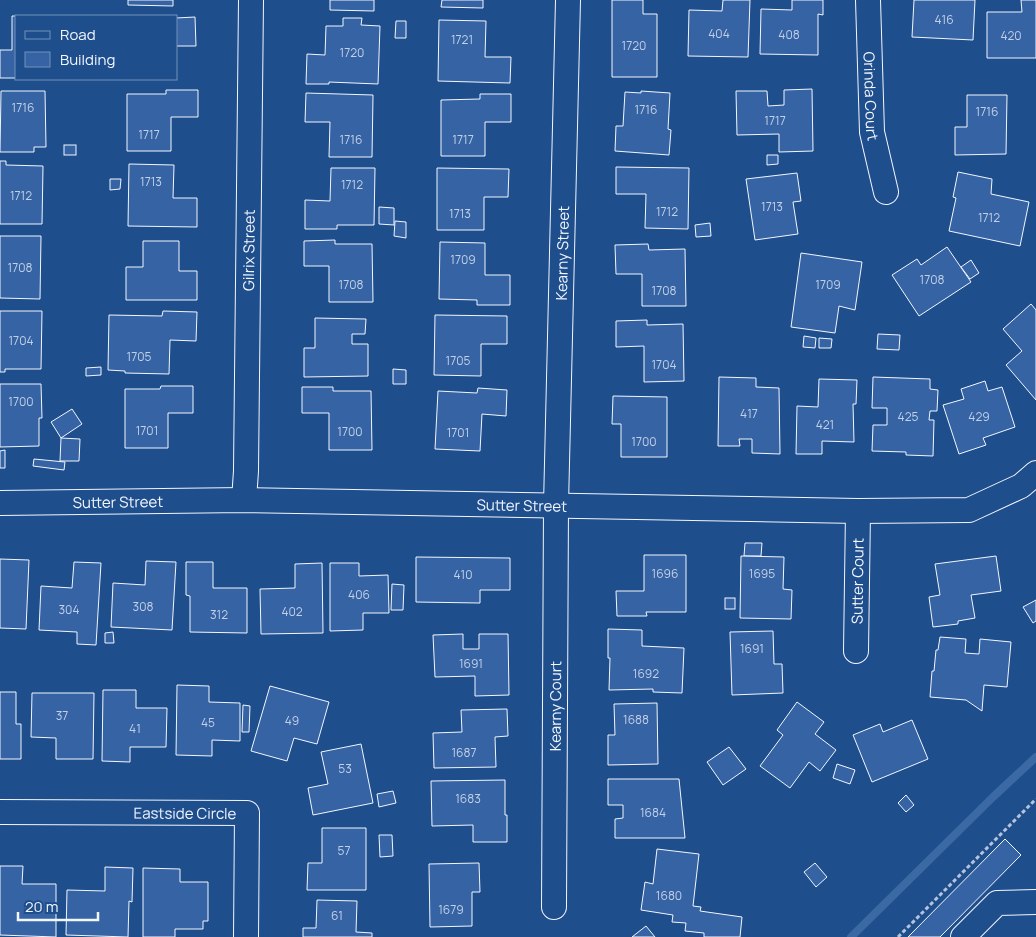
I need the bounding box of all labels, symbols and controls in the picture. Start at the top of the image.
house number: 416 [934,11,954,28]
legend [15,15,178,80]
text: Road [60,24,96,45]
house number: 404 [708,25,730,42]
house number: 408 [778,26,800,43]
house number: 420 [1000,27,1022,44]
house number: 1721 [451,31,473,48]
house number: 1720 [622,37,646,54]
house number: 1720 [340,44,364,61]
text: Building [60,49,115,70]
street label: Orinda Court [859,51,884,143]
house number: 1716 [12,99,34,116]
house number: 1716 [635,101,657,118]
house number: 1716 [976,103,998,120]
house number: 1717 [764,112,786,129]
house number: 1717 [138,126,160,143]
house number: 1716 [340,131,362,148]
house number: 1717 [452,131,474,148]
house number: 1713 [140,173,162,190]
house number: 1712 [341,176,363,193]
house number: 1712 [10,187,32,204]
house number: 1713 [761,198,783,215]
house number: 1712 [656,203,678,220]
house number: 1713 [449,205,471,222]
street label: Kearny Street [550,206,574,300]
street label: Gilrix Street [237,209,259,291]
house number: 1712 [978,209,1000,226]
house number: 1709 [450,251,476,268]
house number: 1708 [8,259,33,276]
house number: 1708 [920,271,945,288]
house number: 1708 [339,276,364,293]
house number: 1709 [815,276,841,293]
house number: 1708 [652,282,677,299]
house number: 1704 [8,332,34,349]
house number: 1705 [127,348,152,365]
house number: 1705 [446,352,471,369]
house number: 1704 [651,356,677,373]
house number: 1700 [8,393,34,410]
house number: 417 [740,405,758,422]
house number: 425 [898,408,918,425]
house number: 429 [968,408,990,425]
house number: 421 [816,416,834,433]
house number: 1701 [136,422,158,439]
house number: 1700 [337,423,363,440]
house number: 1701 [447,424,469,441]
house number: 1700 [631,433,657,450]
street label: Sutter Street [73,490,163,513]
street label: Sutter Street [476,494,567,516]
street label: Sutter Court [846,538,868,624]
house number: 1696 [652,565,678,582]
house number: 1695 [749,565,775,582]
house number: 410 [453,566,473,583]
house number: 406 [348,586,370,603]
house number: 308 [133,598,153,615]
house number: 304 [58,601,80,618]
house number: 402 [281,603,303,620]
house number: 312 [210,606,228,623]
house number: 1691 [740,640,764,657]
house number: 1691 [459,655,483,672]
street label: Kearny Court [544,661,566,751]
house number: 1692 [633,665,659,682]
house number: 37 [56,707,68,724]
house number: 1688 [623,711,649,728]
house number: 49 [285,712,299,729]
house number: 45 [201,714,215,731]
house number: 41 [129,720,141,737]
house number: 1687 [451,744,477,761]
house number: 53 [338,760,352,777]
house number: 1683 [455,790,481,807]
street label: Eastside Circle [134,802,237,823]
house number: 1684 [640,804,666,821]
house number: 57 [338,842,350,859]
house number: 1680 [656,887,682,904]
scale bar [18,890,98,922]
text: 20 m [25,896,58,917]
house number: 1679 [438,901,464,918]
house number: 61 [331,907,343,924]

